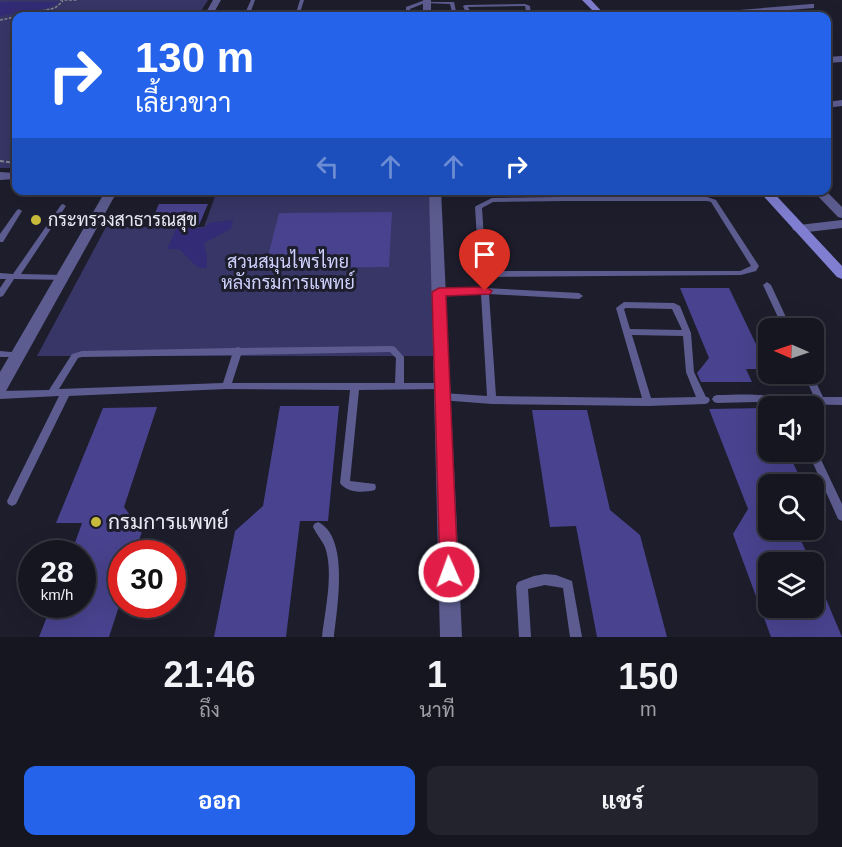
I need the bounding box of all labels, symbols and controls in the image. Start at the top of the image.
text: 130 m [135,34,254,81]
icon: right [36,36,114,114]
text: เลี้ยวขวา [135,88,231,118]
icon: left [311,150,344,183]
icon: ahead [374,150,407,183]
icon: ahead [437,150,470,183]
icon: right [500,150,533,183]
place label: กระทรวงสาธารณสุข [48,210,197,232]
marker: กระทรวงสาธารณสุข [29,213,43,227]
pin [459,229,510,291]
icon: arrive [468,238,501,271]
park label: สวนสมุนไพรไทย หลังกรมการแพทย์ [221,249,355,293]
north arrow [758,318,824,384]
map controls [758,318,824,618]
button: sound [758,396,824,462]
button: search [758,474,824,540]
place label: กรมการแพทย์ [108,508,229,533]
marker: กรมการแพทย์ [89,515,103,529]
speed limit sign: 30 [108,540,186,618]
position arrow [417,540,481,604]
button: layers [758,552,824,618]
text: 28 [40,555,74,588]
text: km/h [41,586,73,603]
text: 21:46 [164,654,256,695]
text: 1 [427,654,447,695]
text: 150 [618,656,678,697]
text: m [640,698,657,720]
text: ถึง [199,699,220,721]
text: นาที [419,699,455,721]
button: ออก [24,766,415,835]
button: แชร์ [427,766,818,835]

